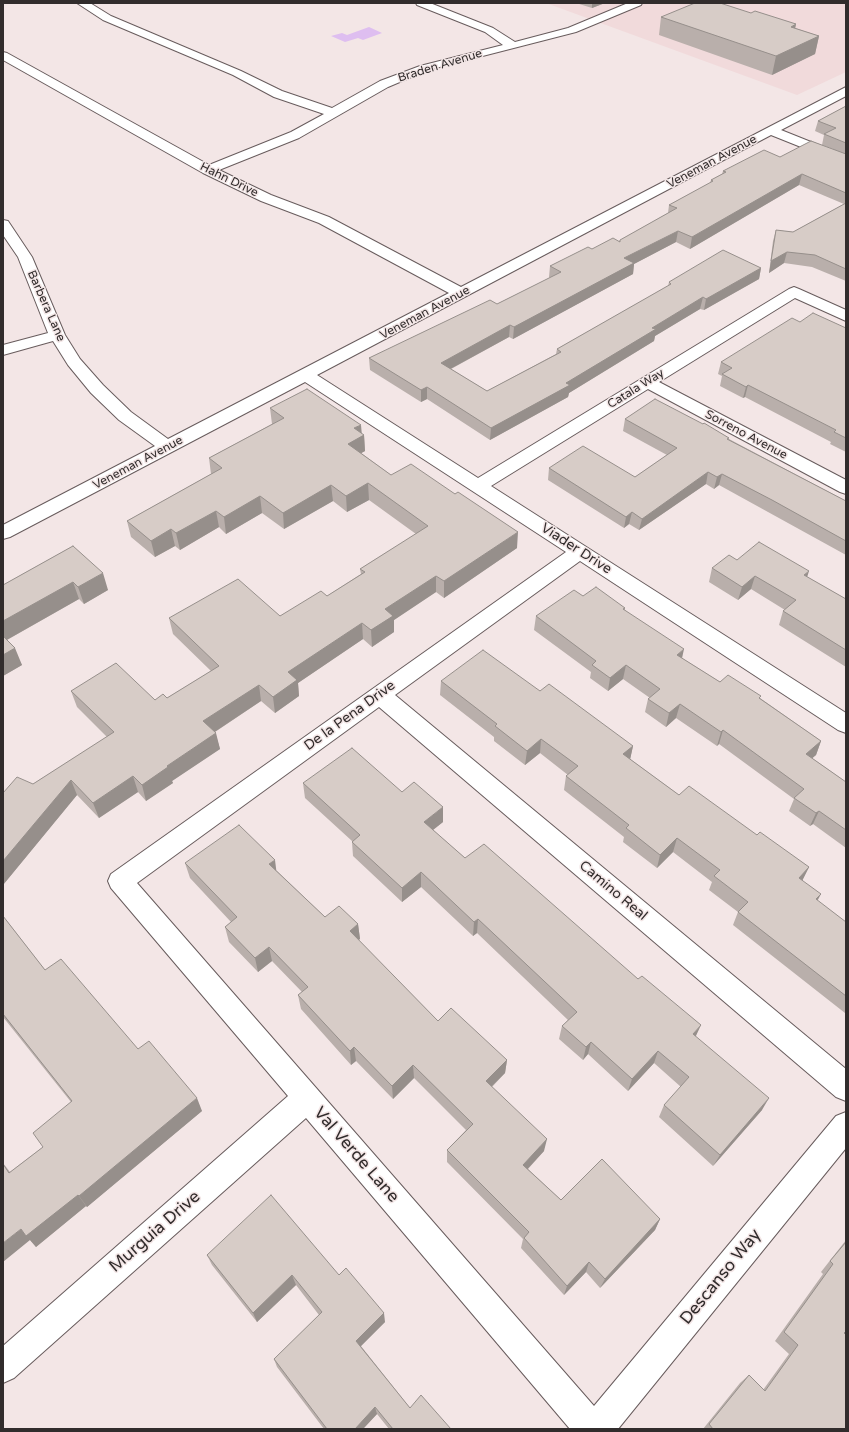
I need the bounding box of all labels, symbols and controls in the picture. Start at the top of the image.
street label: Braden Avenue [396,46,484,86]
street label: Veneman Avenue [665,132,759,192]
street label: Hahn Drive [197,160,261,200]
street label: Barbera Lane [24,268,68,344]
street label: Veneman Avenue [378,283,472,343]
street label: Catala Way [605,366,667,412]
street label: Sorreno Avenue [702,407,790,463]
street label: Veneman Avenue [91,433,185,493]
street label: Viader Drive [537,520,615,578]
street label: De la Pena Drive [301,677,399,755]
street label: Camino Real [575,858,651,924]
street label: Val Verde Lane [309,1103,403,1207]
street label: Murguia Drive [105,1187,205,1277]
street label: Descanso Way [676,1225,766,1329]

